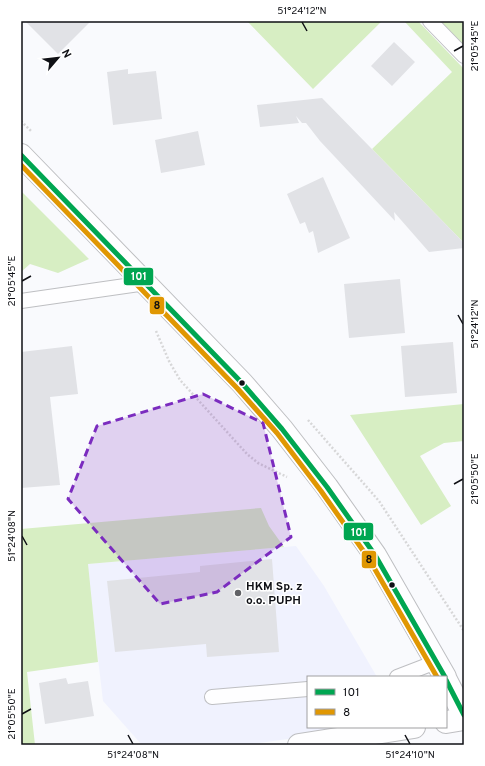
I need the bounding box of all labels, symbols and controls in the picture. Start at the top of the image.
text: 51°24'12"N [277,5,327,18]
text: 21°05'45"E [469,20,482,72]
north arrow [38,38,78,78]
text: N [58,47,74,61]
text: 21°05'45"E [6,255,19,307]
line badge: 101 [123,267,154,286]
text: 101 [131,270,147,284]
line badge: 8 [149,296,165,315]
text: 8 [154,299,161,313]
text: 51°24'12"N [469,299,482,349]
unlabelled marker [237,378,247,388]
text: 21°05'50"E [469,453,482,505]
text: 51°24'08"N [6,510,19,562]
line badge: 101 [343,522,374,541]
text: 101 [351,526,367,540]
line badge: 8 [361,550,377,569]
text: 8 [366,553,373,567]
place label: HKM Sp. z o.o. PUPH [246,579,303,609]
unlabelled marker [387,580,397,590]
marker: HKM Sp. z o.o. PUPH [233,588,243,598]
legend [307,676,447,728]
text: 101 [343,685,360,701]
text: 21°05'50"E [6,688,19,740]
text: 8 [343,705,350,721]
text: 51°24'08"N [107,749,159,762]
text: 51°24'10"N [385,749,435,762]

